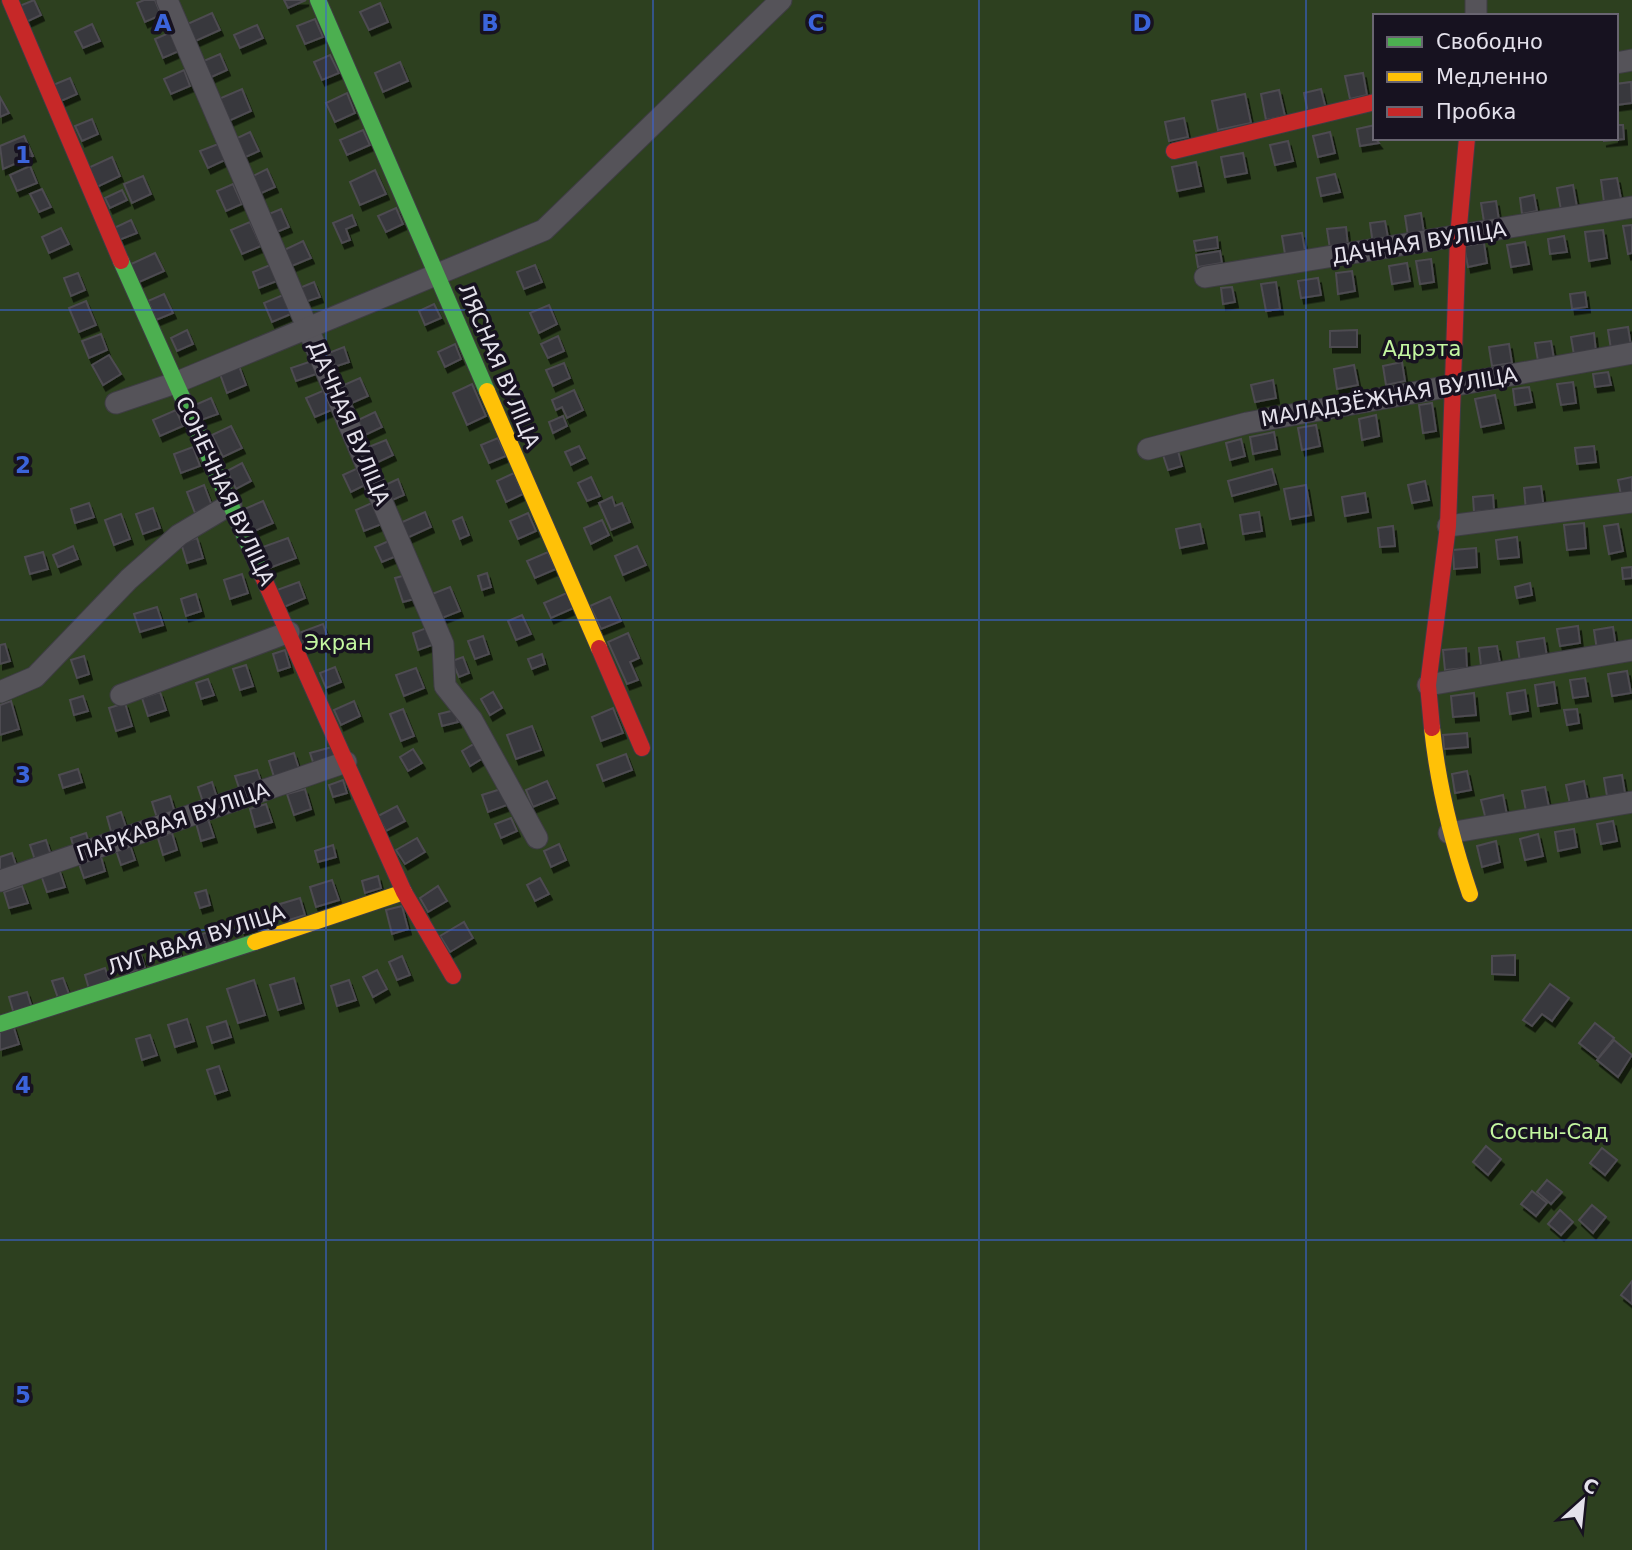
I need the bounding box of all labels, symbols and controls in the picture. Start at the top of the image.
text: A [154,10,172,36]
text: B [481,10,499,36]
text: C [808,10,824,36]
text: D [1132,10,1152,36]
legend [1373,14,1618,140]
text: Свободно [1436,30,1543,54]
text: Медленно [1436,65,1548,89]
text: Пробка [1436,100,1516,124]
text: 1 [15,142,31,168]
street label: ДАЧНАЯ ВУЛІЦА [1330,217,1509,269]
street label: ЛЯСНАЯ ВУЛІЦА [454,280,545,452]
street label: ДАЧНАЯ ВУЛІЦА [303,337,395,509]
park label: Адрэта [1383,337,1461,361]
street label: МАЛАДЗЁЖНАЯ ВУЛІЦА [1259,362,1520,431]
street label: СОНЕЧНАЯ ВУЛІЦА [171,393,280,590]
text: 2 [15,452,31,478]
park label: Экран [304,631,372,655]
text: 3 [15,762,31,788]
street label: ПАРКАВАЯ ВУЛІЦА [74,778,273,866]
street label: ЛУГАВАЯ ВУЛІЦА [104,900,289,980]
text: 4 [15,1072,31,1098]
park label: Сосны-Сад [1490,1120,1609,1144]
text: 5 [15,1382,31,1408]
north arrow [1548,1466,1618,1536]
text: С [1580,1473,1602,1499]

